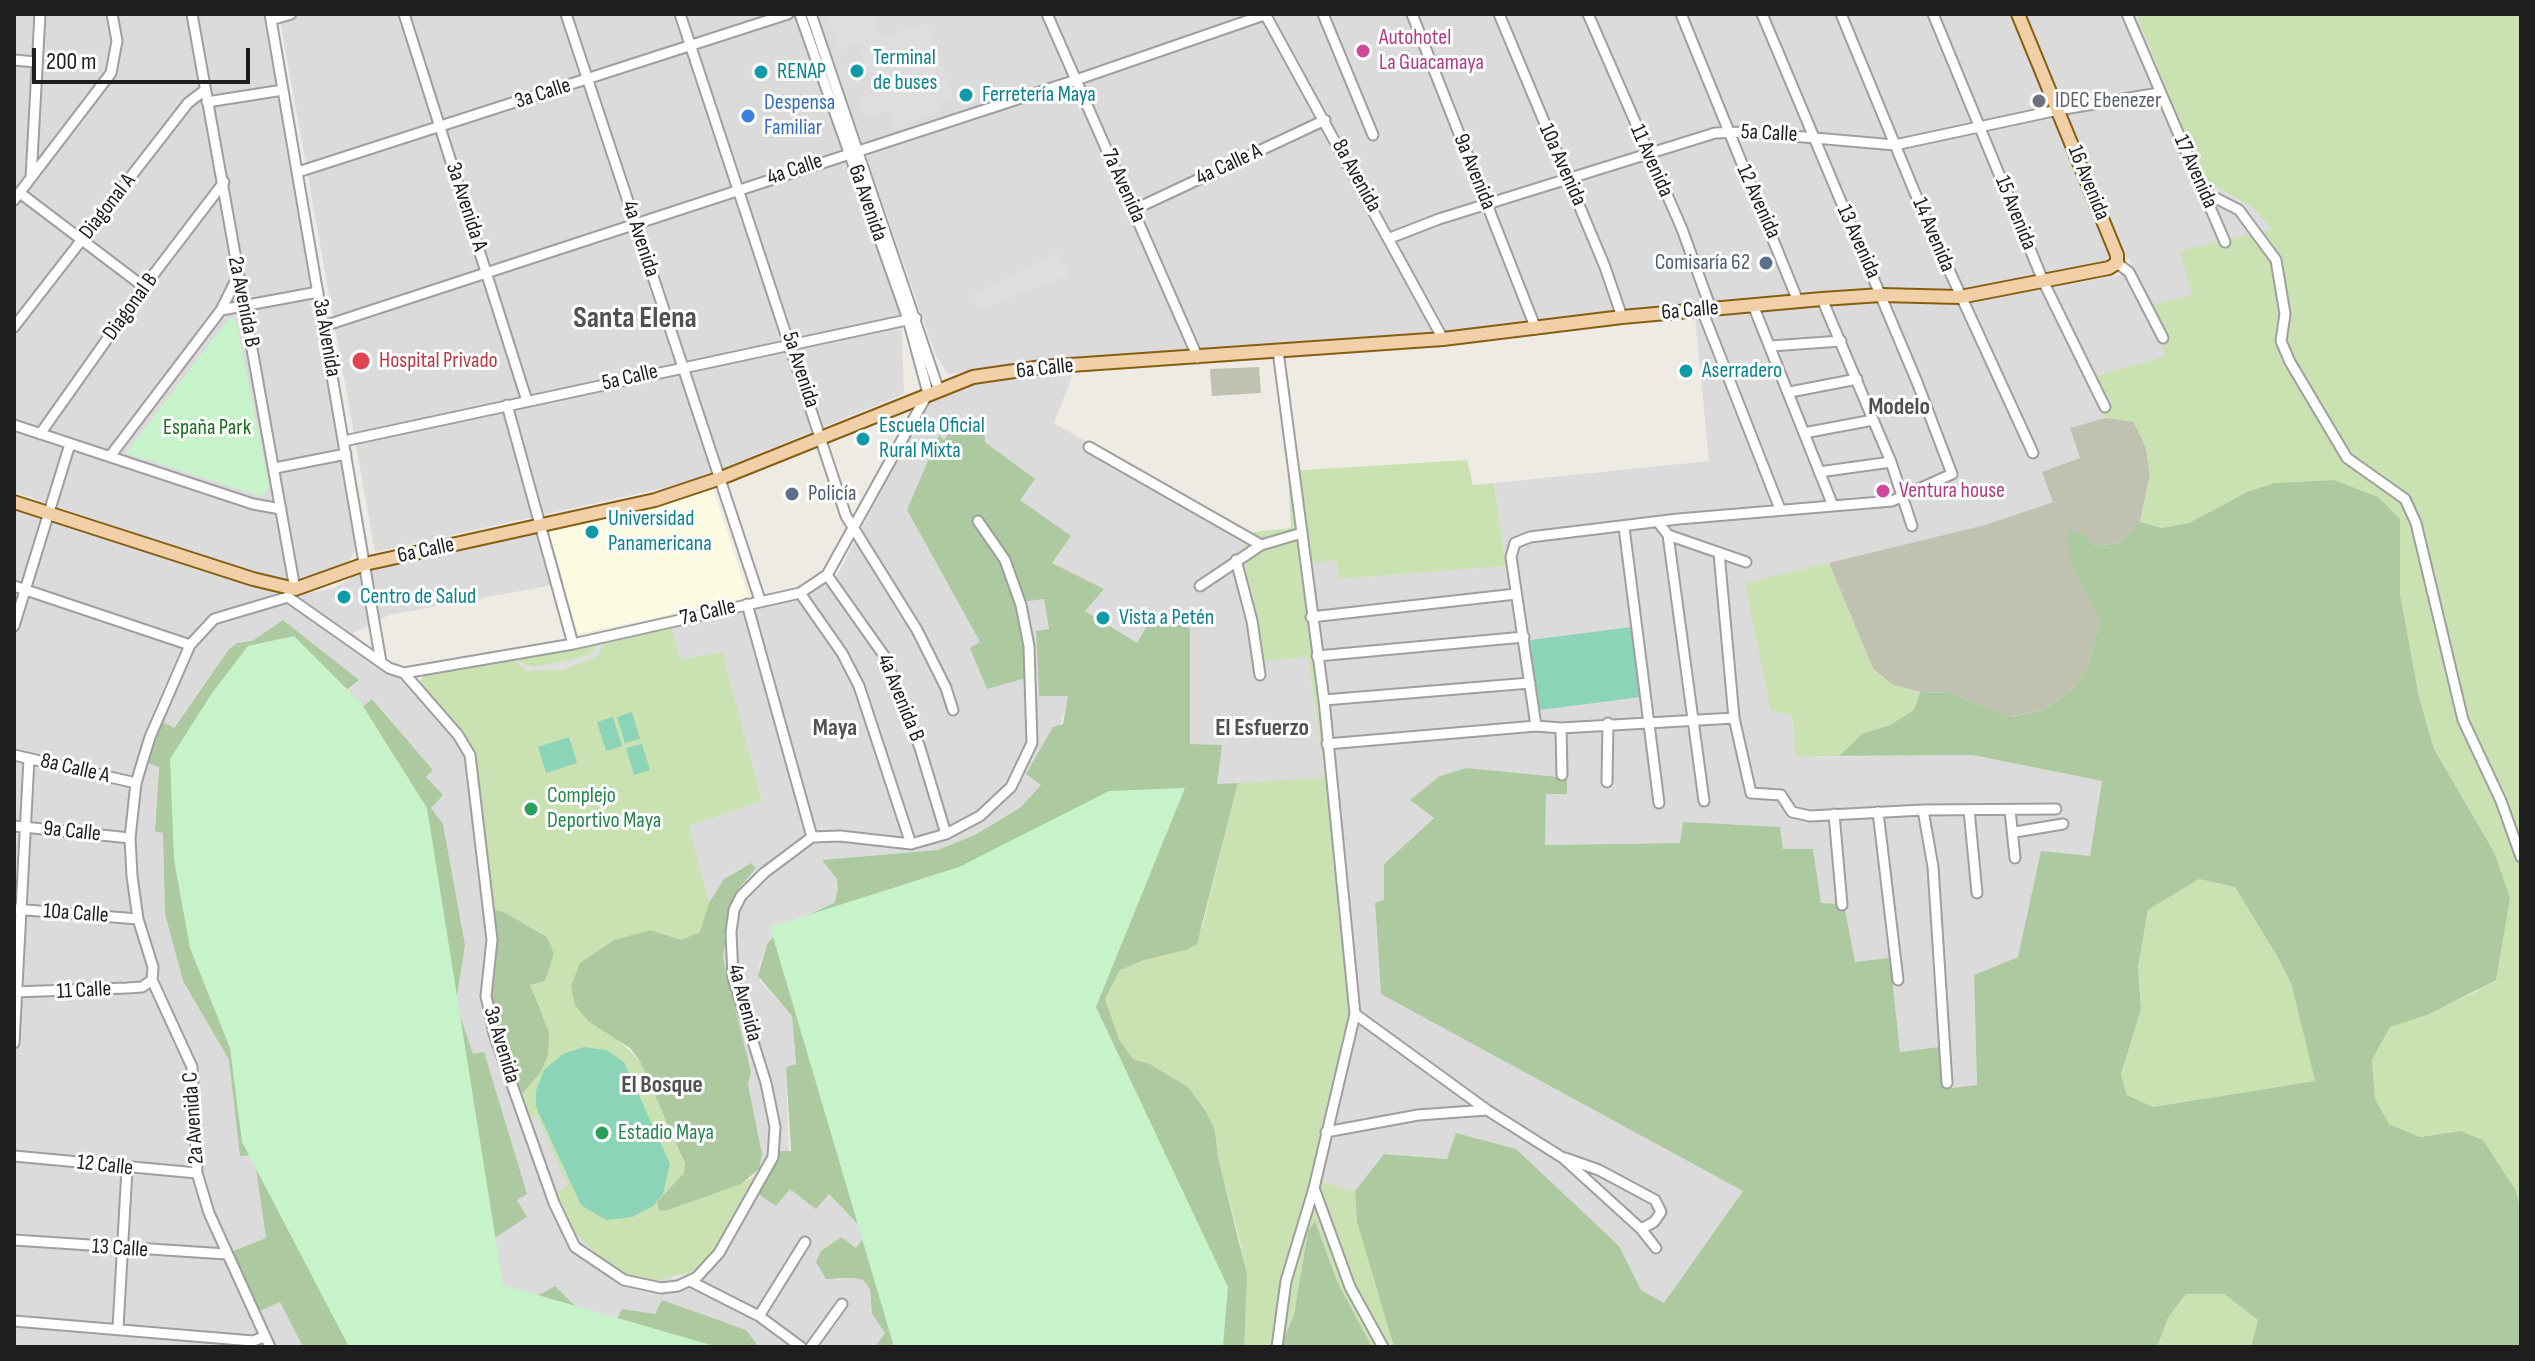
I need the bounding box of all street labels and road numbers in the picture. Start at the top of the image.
street label: 3a Calle [512,73,574,115]
street label: 5a Calle [1740,119,1798,149]
street label: 10a Avenida [1532,120,1592,210]
street label: 11 Avenida [1623,121,1679,201]
street label: 9a Avenida [1447,130,1501,214]
street label: 17 Avenida [2167,131,2223,213]
street label: 8a Avenida [1325,135,1387,217]
street label: 4a Calle A [1192,138,1266,192]
street label: 16 Avenida [2061,142,2115,224]
street label: 7a Avenida [1095,145,1151,227]
street label: 4a Calle [764,148,826,192]
street label: 3a Avenida A [439,159,493,255]
street label: 6a Avenida [842,161,892,245]
street label: 12 Avenida [1730,161,1786,243]
street label: Diagonal A [74,169,142,245]
street label: 15 Avenida [1988,172,2042,254]
street label: 14 Avenida [1906,194,1960,276]
street label: 4a Avenida [615,198,665,280]
street label: 13 Avenida [1830,201,1886,283]
street label: 2a Avenida B [221,254,265,350]
street label: Diagonal B [98,268,164,346]
street label: 6a Calle [1660,295,1720,327]
street label: 3a Avenida [306,297,346,379]
street label: 5a Avenida [775,329,825,411]
street label: 6a Calle [1015,353,1075,385]
street label: 5a Calle [599,359,661,397]
street label: 6a Calle [395,532,457,570]
street label: 7a Calle [678,594,738,632]
street label: 4a Avenida B [871,650,929,746]
street label: 8a Calle A [38,748,112,790]
street label: 9a Calle [42,816,102,848]
street label: 10a Calle [43,899,109,929]
street label: 4a Avenida [721,962,767,1044]
street label: 11 Calle [56,976,112,1006]
street label: 3a Avenida [477,1004,525,1086]
street label: 2a Avenida C [178,1071,210,1165]
street label: 12 Calle [76,1150,134,1182]
street label: 13 Calle [91,1234,149,1264]

